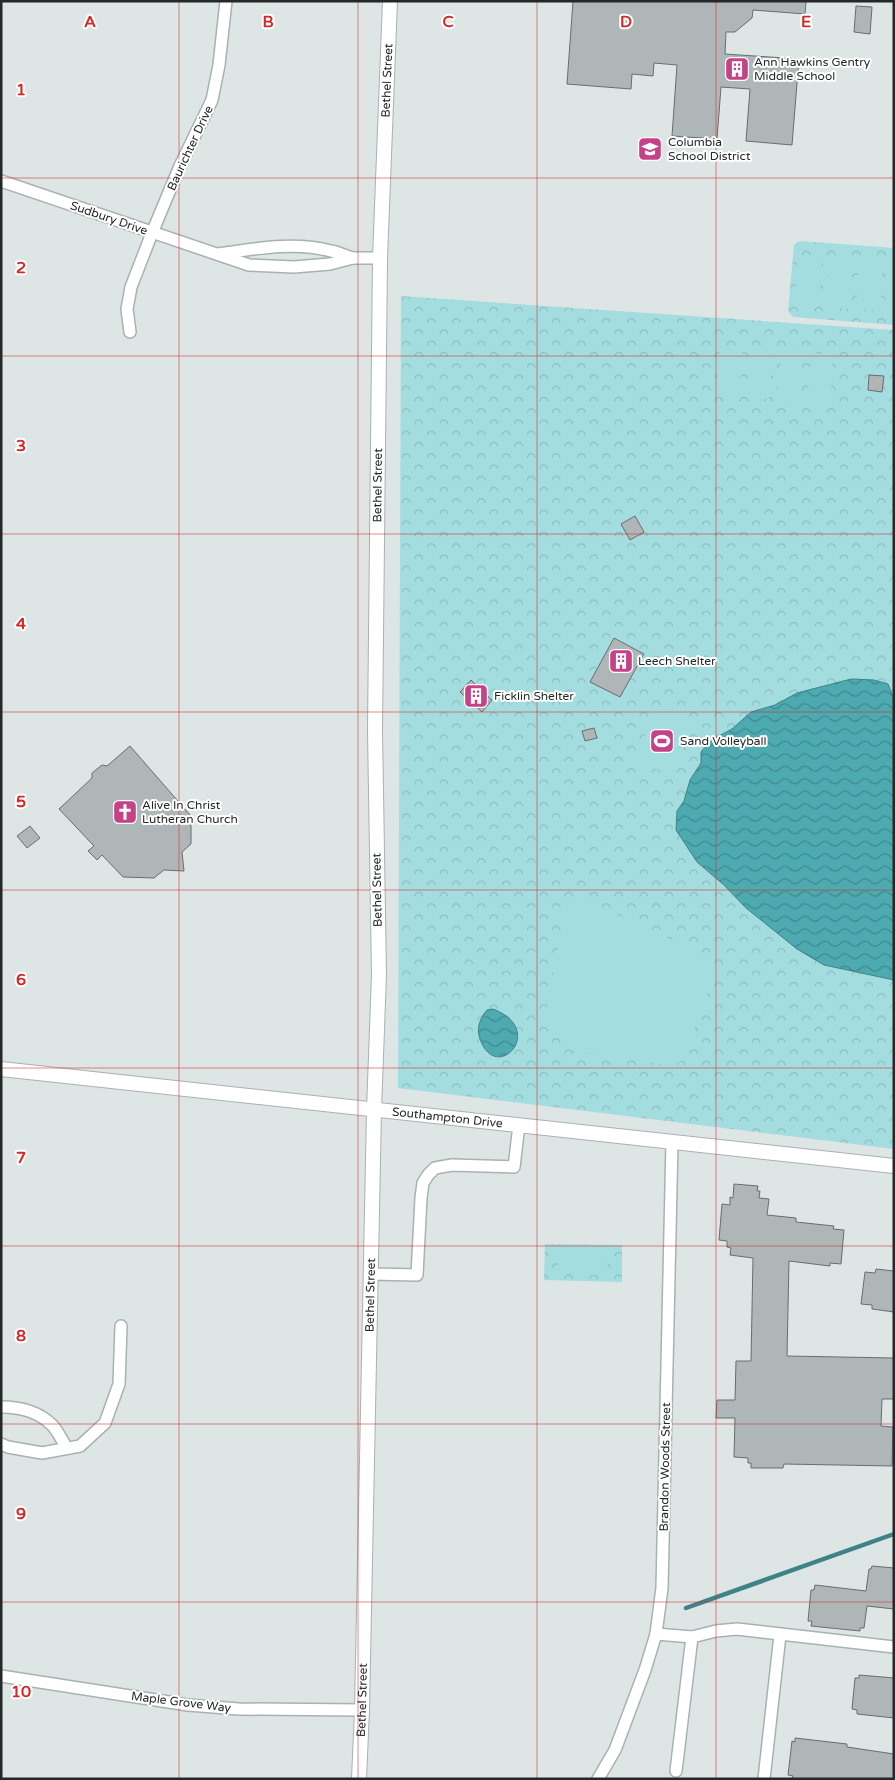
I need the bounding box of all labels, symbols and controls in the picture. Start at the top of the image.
text: A [84,12,96,32]
text: B [262,12,274,32]
text: C [442,12,454,32]
text: D [620,12,632,32]
text: E [801,12,811,32]
street label: Bethel Street [378,43,395,118]
place label: Ann Hawkins Gentry Middle School [754,55,871,83]
building icon: Ann Hawkins Gentry Middle School [724,56,750,82]
text: 1 [16,80,26,100]
street label: Baurichter Drive [164,103,216,193]
place label: Columbia School District [668,135,751,163]
school or university icon: Columbia School District [637,136,663,162]
street label: Sudbury Drive [69,198,150,238]
text: 2 [16,258,26,278]
text: 3 [16,436,26,456]
street label: Bethel Street [370,448,385,523]
text: 4 [16,614,26,634]
building icon: Leech Shelter [608,648,634,674]
place label: Leech Shelter [638,654,716,668]
building icon: Ficklin Shelter [463,683,489,709]
place label: Ficklin Shelter [494,689,574,703]
sports icon: Sand Volleyball [649,728,675,754]
place label: Sand Volleyball [680,734,767,748]
text: 5 [16,792,26,812]
place label: Alive In Christ Lutheran Church [142,798,238,826]
church icon: Alive In Christ Lutheran Church [112,799,138,825]
street label: Bethel Street [369,852,385,927]
text: 6 [16,970,26,990]
street label: Southampton Drive [391,1105,504,1130]
text: 7 [16,1148,26,1168]
street label: Bethel Street [363,1257,378,1332]
text: 8 [16,1326,26,1346]
street label: Brandon Woods Street [657,1402,673,1532]
text: 9 [16,1504,26,1524]
street label: Bethel Street [354,1662,370,1737]
text: 10 [11,1682,31,1702]
street label: Maple Grove Way [130,1689,232,1715]

